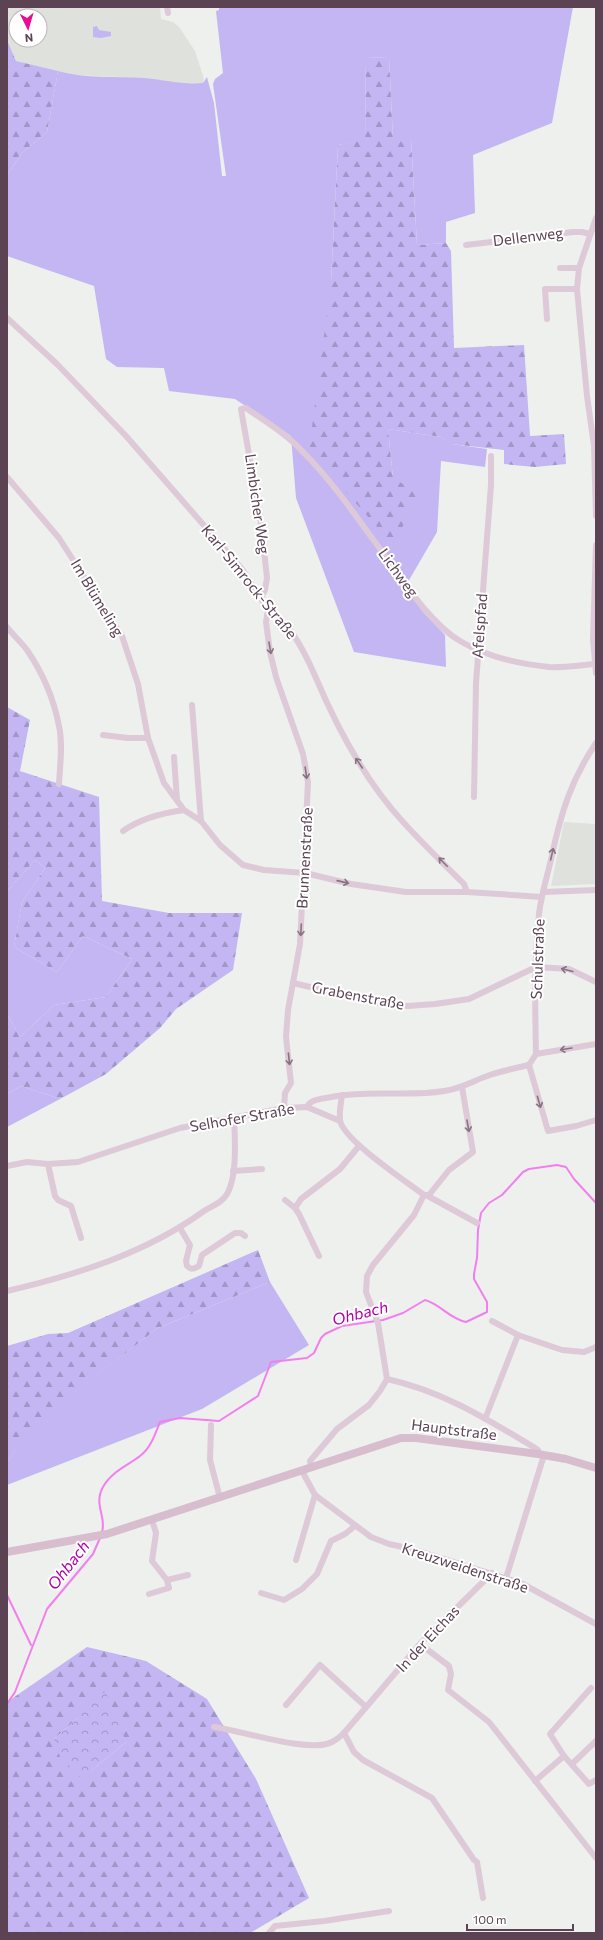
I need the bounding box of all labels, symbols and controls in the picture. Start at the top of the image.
north arrow [8,8,48,48]
text: N [24,32,34,45]
street label: Dellenweg [492,223,564,249]
street label: Limbicher Weg [242,452,274,555]
street label: Karl-Simrock-Straße [198,521,301,642]
street label: Lichweg [375,544,423,600]
street label: Im Blümeling [68,555,128,640]
street label: Afelspfad [468,593,490,659]
one-way arrow [266,641,274,654]
one-way arrow [355,757,363,769]
one-way arrow [302,766,310,779]
street label: Brunnenstraße [292,807,316,909]
one-way arrow [549,848,556,861]
one-way arrow [438,857,448,867]
one-way arrow [336,878,349,886]
street label: Schulstraße [527,918,547,1000]
one-way arrow [297,923,305,936]
one-way arrow [561,966,574,973]
street label: Grabenstraße [310,977,406,1013]
one-way arrow [560,1045,573,1053]
one-way arrow [285,1052,293,1065]
one-way arrow [536,1096,543,1109]
street label: Selhofer Straße [188,1099,296,1135]
one-way arrow [465,1119,473,1132]
water label: Ohbach [330,1296,390,1329]
street label: Hauptstraße [410,1415,498,1443]
water label: Ohbach [43,1536,93,1593]
street label: Kreuzweidenstraße [400,1538,531,1596]
street label: In der Eichas [392,1601,463,1675]
scale bar [467,1906,573,1932]
text: 100 m [473,1912,507,1926]

